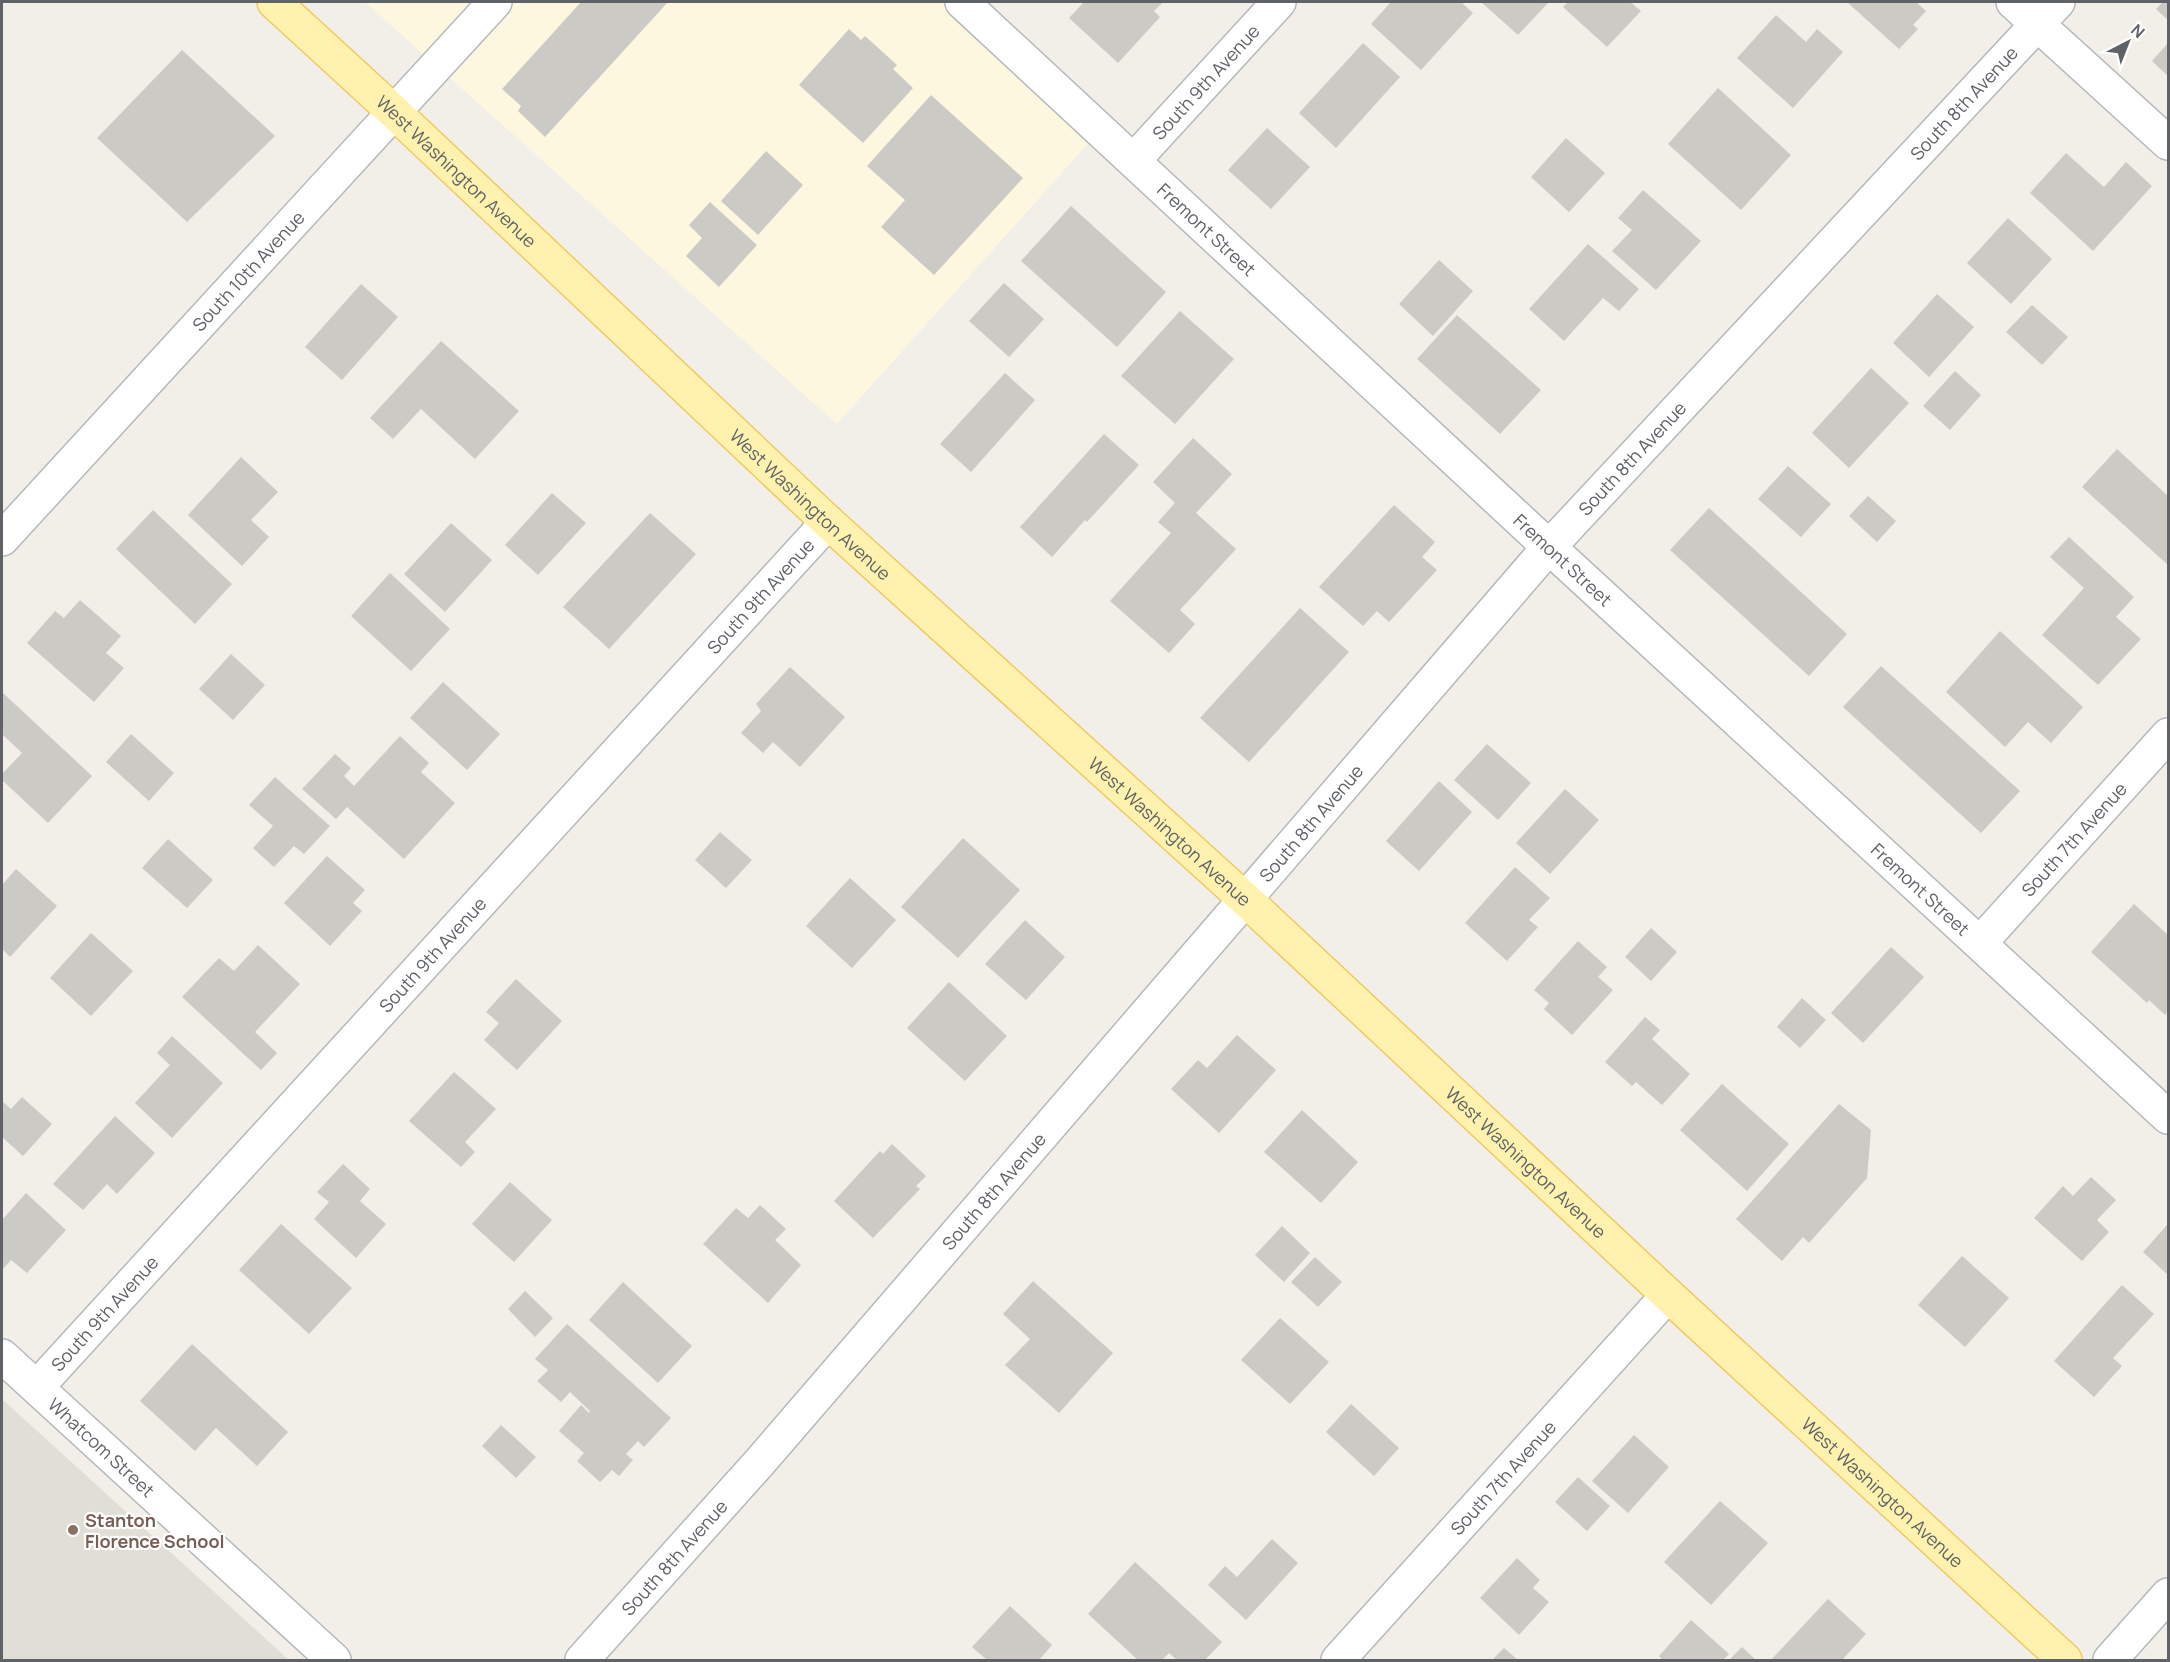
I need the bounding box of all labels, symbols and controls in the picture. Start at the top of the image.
north arrow [2098,12,2158,72]
street label: South 9th Avenue [1147,19,1265,145]
text: N [2126,19,2150,43]
street label: South 8th Avenue [1905,41,2023,165]
street label: West Washington Avenue [371,90,542,253]
street label: Fremont Street [1152,178,1261,281]
street label: South 10th Avenue [187,206,309,336]
street label: South 8th Avenue [1573,396,1691,520]
street label: West Washington Avenue [725,423,896,585]
street label: Fremont Street [1509,508,1617,611]
street label: South 9th Avenue [701,533,819,659]
street label: West Washington Avenue [1083,751,1257,911]
street label: South 8th Avenue [1254,759,1368,887]
street label: South 7th Avenue [2016,777,2132,901]
street label: Fremont Street [1866,838,1975,941]
street label: South 9th Avenue [374,892,491,1017]
street label: West Washington Avenue [1441,1081,1612,1243]
street label: South 8th Avenue [936,1127,1051,1255]
street label: South 9th Avenue [46,1250,163,1376]
street label: Whatcom Street [43,1392,160,1502]
street label: West Washington Avenue [1797,1412,1969,1573]
street label: South 7th Avenue [1445,1415,1561,1540]
street label: South 8th Avenue [616,1494,733,1620]
place label: Stanton Florence School [85,1508,225,1553]
marker: Stanton Florence School [66,1523,80,1537]

